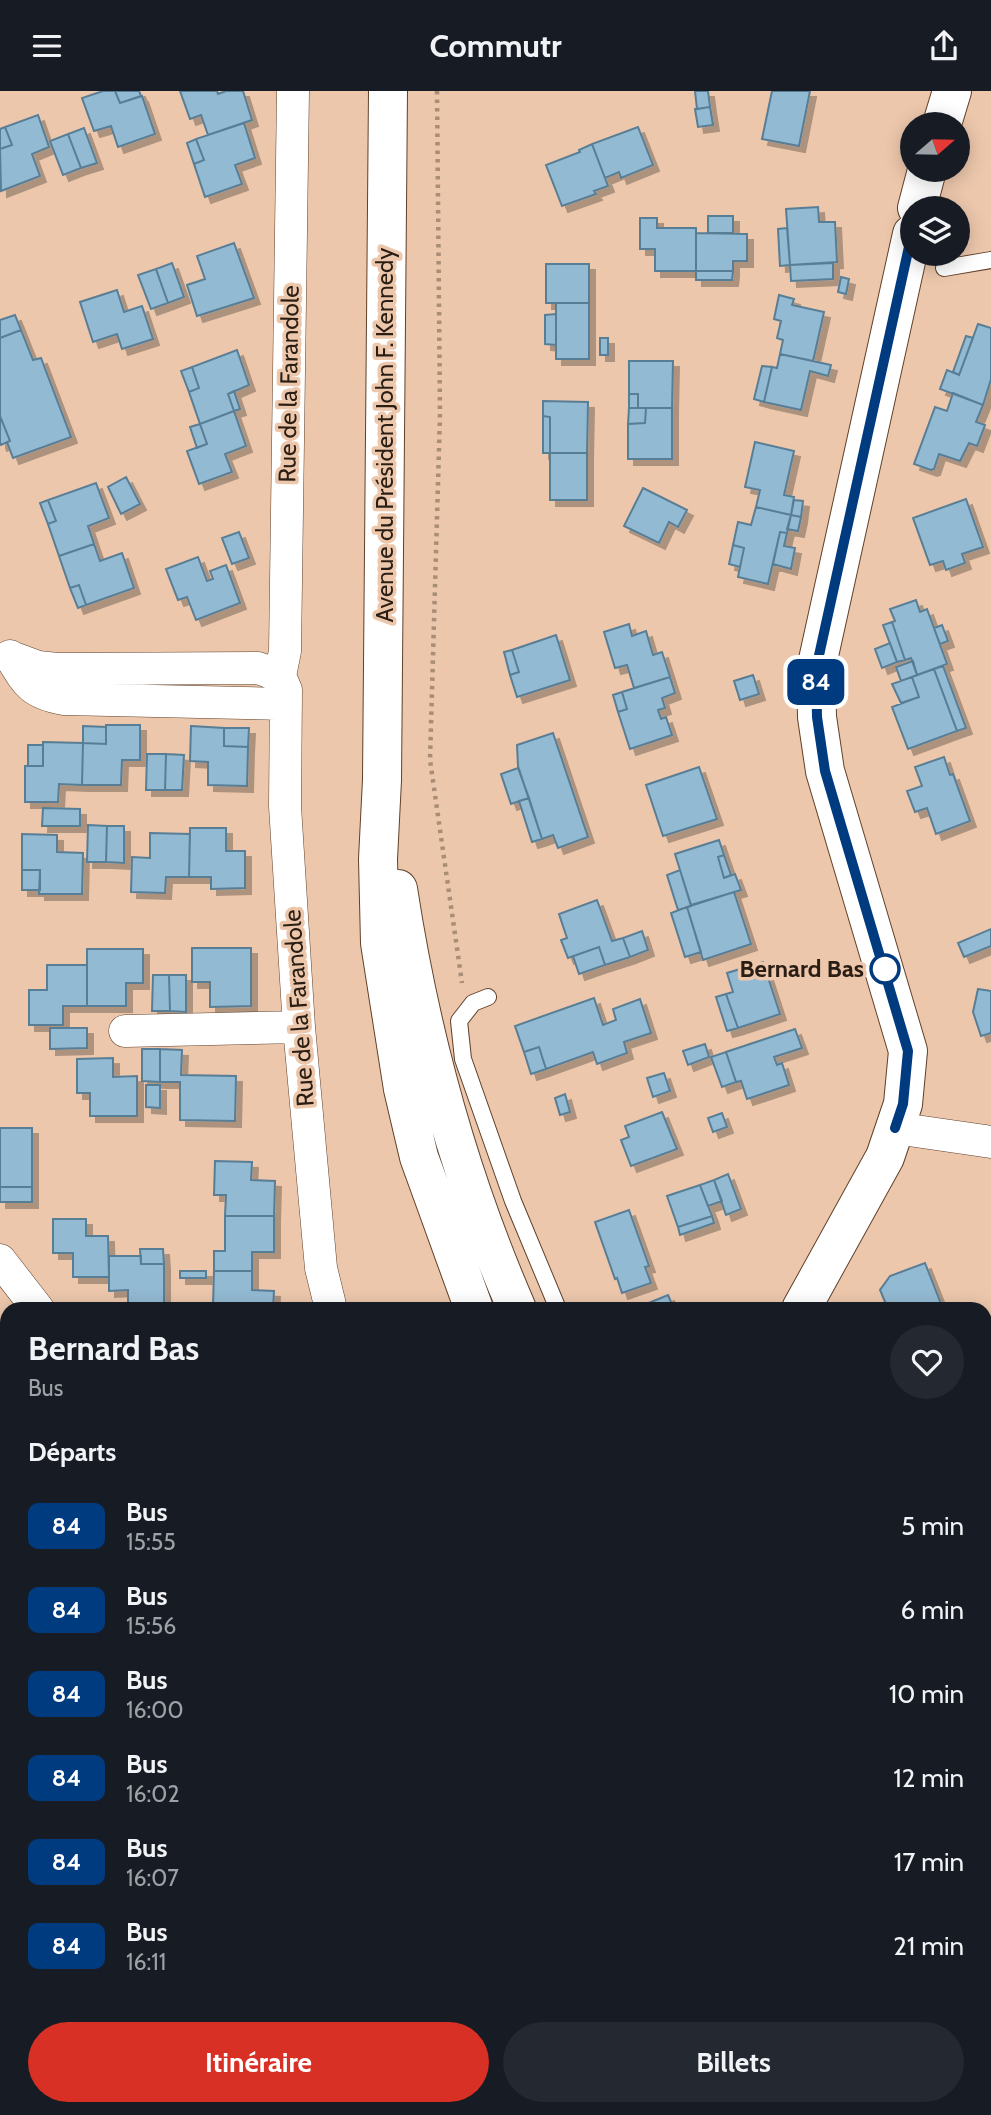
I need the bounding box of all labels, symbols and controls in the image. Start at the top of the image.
text: Commutr [429,26,562,65]
icon: menu [28,27,66,65]
icon: share [925,27,963,65]
north arrow [900,112,970,182]
map controls [900,112,970,266]
button: layers [900,196,970,266]
street label: Avenue du Président John F. Kennedy [370,248,399,622]
street label: Rue de la Farandole [272,285,305,483]
line badge: 84 [784,659,848,705]
text: 84 [801,667,831,696]
street label: Rue de la Farandole [277,909,320,1108]
place label: Bernard Bas [740,954,864,983]
marker: Bernard Bas [870,954,900,984]
button: heart [890,1325,964,1399]
text: Bernard Bas [28,1328,199,1368]
text: Bus [28,1374,63,1402]
text: Départs [28,1436,116,1468]
text: Bus [126,1496,167,1528]
text: 5 min [901,1510,964,1542]
text: 84 [52,1511,81,1540]
text: 15:55 [126,1528,176,1556]
text: Bus [126,1580,167,1612]
text: 6 min [901,1594,964,1626]
text: 84 [52,1595,81,1624]
text: 15:56 [126,1612,176,1640]
text: Bus [126,1664,167,1696]
text: 10 min [889,1678,964,1710]
text: 84 [52,1679,81,1708]
text: 16:00 [126,1696,183,1724]
text: Bus [126,1748,167,1780]
text: 12 min [893,1762,964,1794]
text: 84 [52,1763,81,1792]
text: 16:02 [126,1780,179,1808]
text: Bus [126,1832,167,1864]
text: 17 min [894,1846,964,1878]
text: 84 [52,1847,81,1876]
text: 16:07 [126,1864,179,1892]
text: Bus [126,1916,167,1948]
text: 21 min [893,1930,964,1962]
text: 84 [52,1931,81,1960]
text: 16:11 [126,1948,166,1976]
button: Itinéraire [28,2022,489,2102]
button: Billets [503,2022,964,2102]

